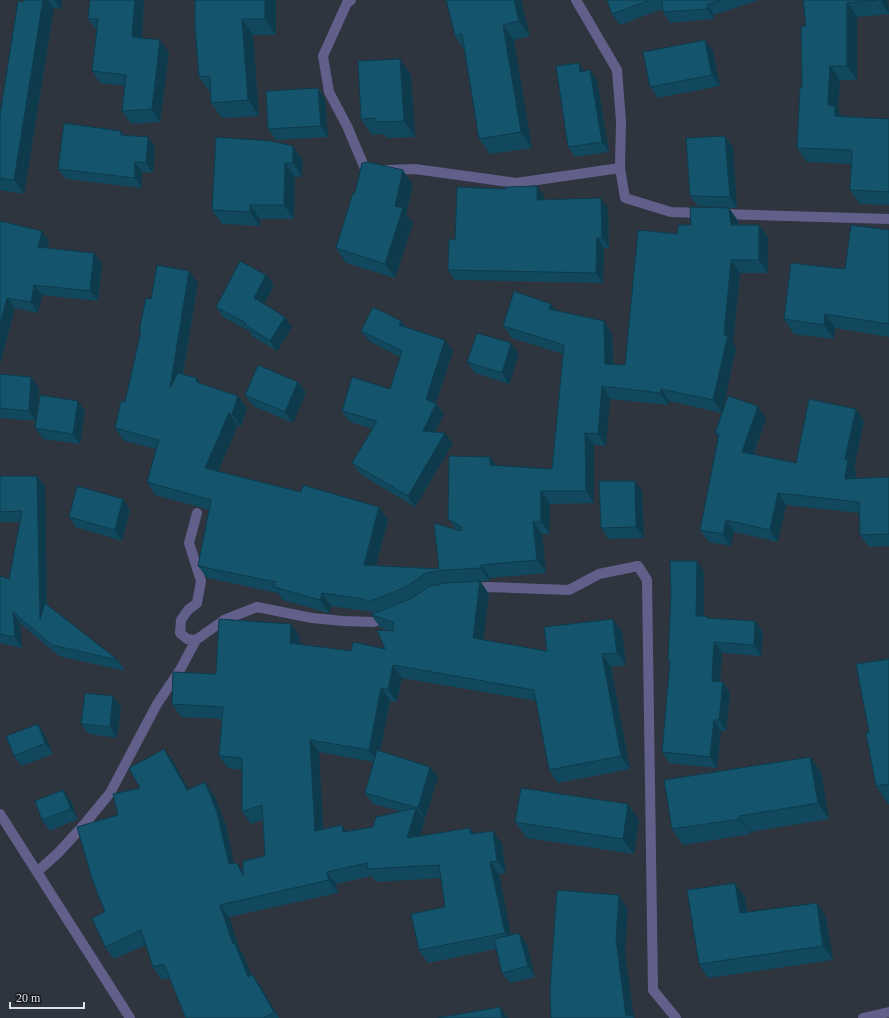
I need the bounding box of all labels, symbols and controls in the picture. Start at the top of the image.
scale bar [10,984,84,1010]
text: 20 m [16,991,41,1005]

